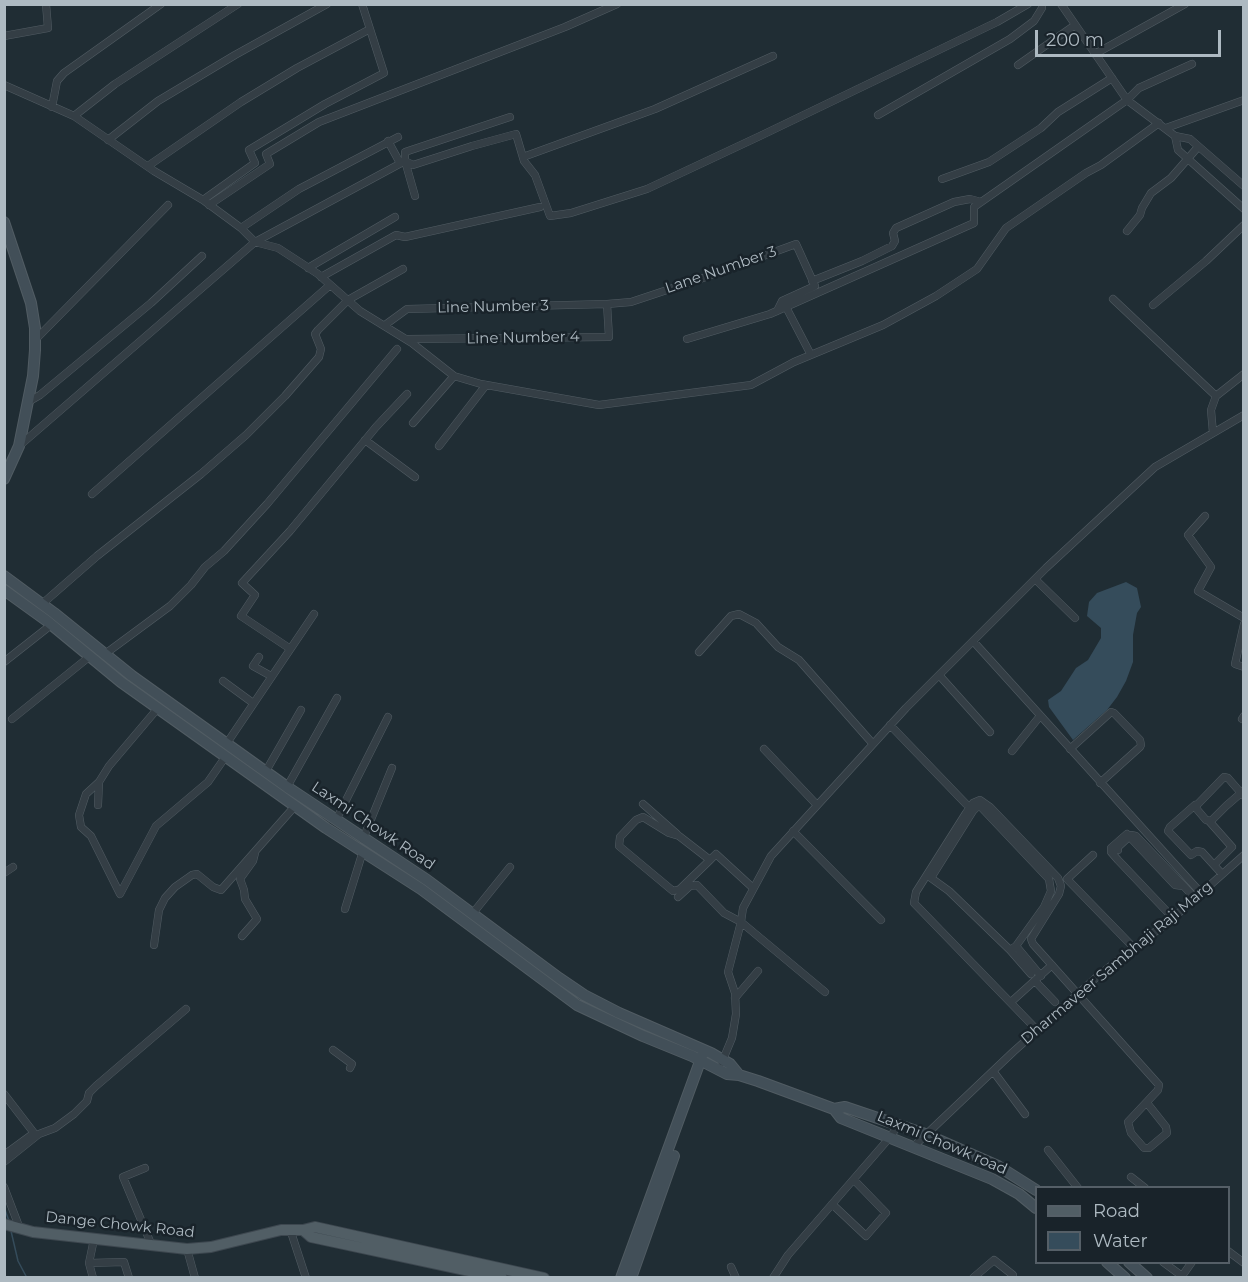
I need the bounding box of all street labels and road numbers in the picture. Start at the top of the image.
street label: Lane Number 3 [663,243,779,297]
street label: Line Number 3 [437,297,549,317]
street label: Line Number 4 [466,328,580,348]
street label: Laxmi Chowk Road [308,778,438,874]
street label: Dharmaveer Sambhaji Raji Marg [1018,878,1216,1048]
street label: Laxmi Chowk road [874,1107,1010,1179]
street label: Dange Chowk Road [45,1208,195,1242]

